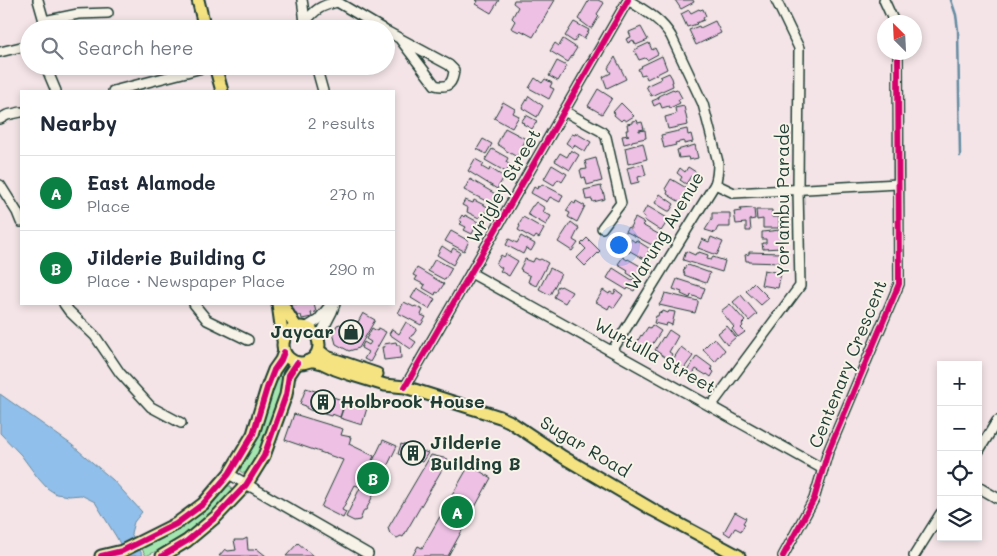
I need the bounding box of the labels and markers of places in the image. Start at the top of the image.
place label: Jaycar [270,319,334,343]
shop icon: Jaycar [338,319,364,345]
building icon: Holbrook House [310,389,336,415]
place label: Holbrook House [340,389,485,413]
place label: Jilderie Building B [430,430,521,475]
building icon: Jilderie Building B [400,440,426,466]
pin: B [357,459,389,497]
pin: A [441,493,473,531]

